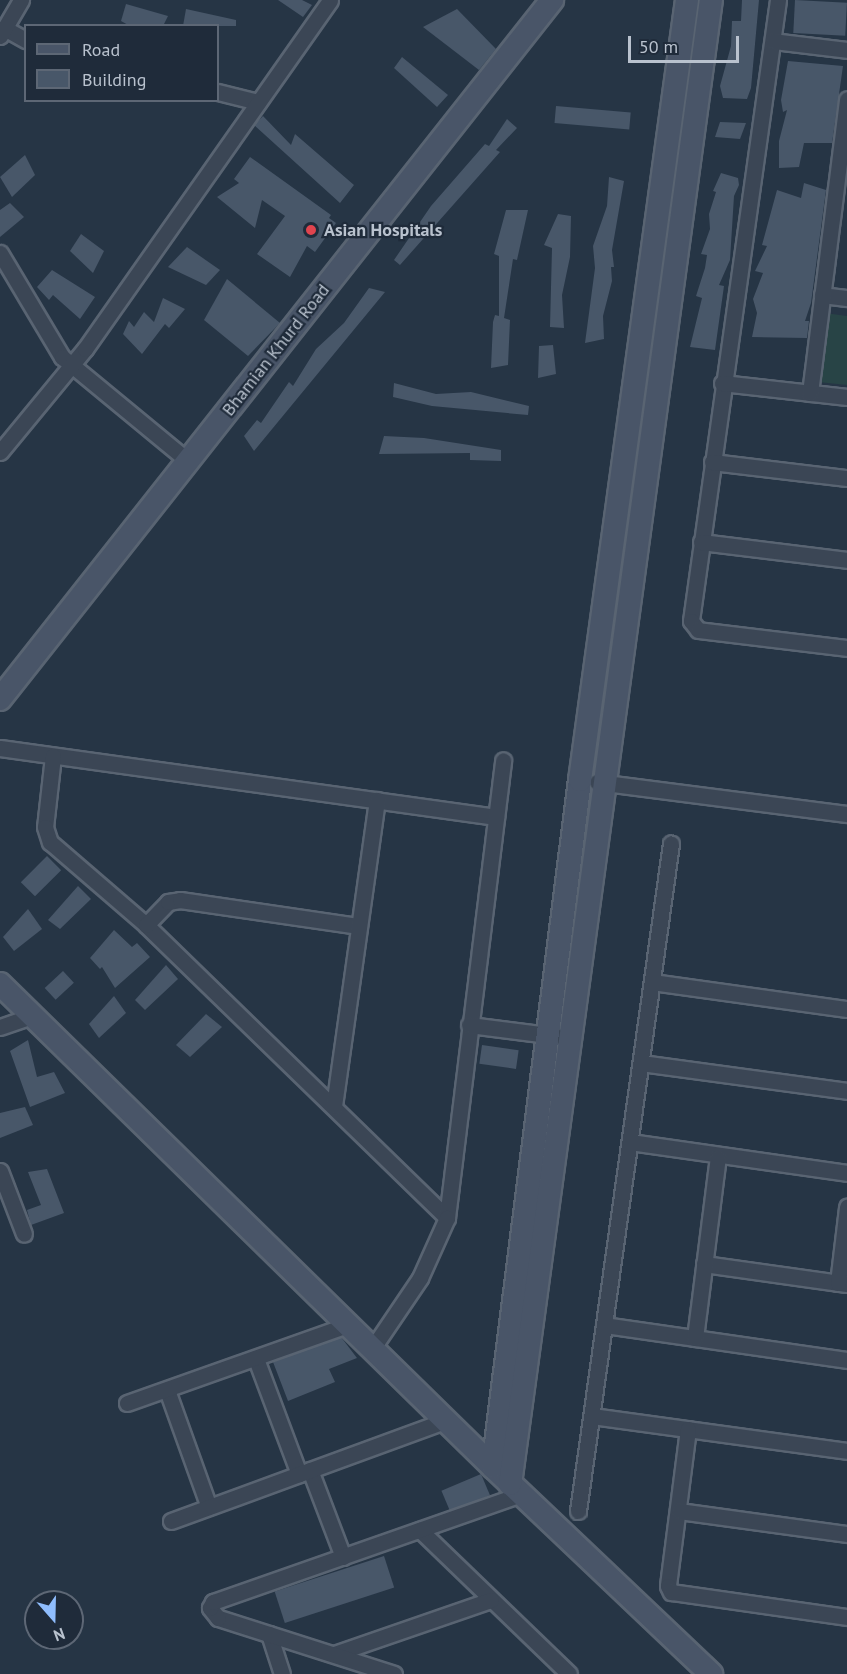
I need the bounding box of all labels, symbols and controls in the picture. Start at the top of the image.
legend [24,24,219,102]
scale bar [631,24,742,62]
text: 50 m [639,35,678,58]
text: Road [82,38,120,61]
text: Building [82,68,146,91]
place label: Asian Hospitals [324,219,442,241]
marker: Asian Hospitals [302,221,320,239]
street label: Bhamian Khurd Road [218,280,334,420]
north arrow [24,1590,84,1650]
text: N [51,1624,68,1646]

